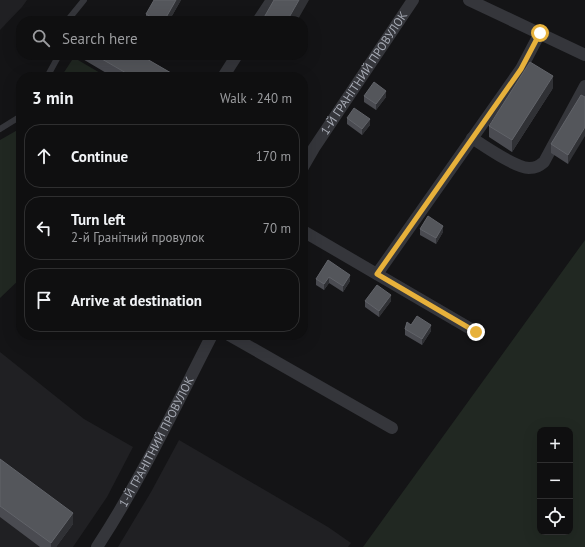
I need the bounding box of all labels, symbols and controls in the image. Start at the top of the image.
street label: 1-Й ГРАНІТНИЙ ПРОВУЛОК [317,8,410,138]
search box [16,16,308,60]
route start [531,24,549,42]
icon: search [30,27,52,49]
text: Search here [62,29,138,48]
text: 3 min [32,87,73,109]
text: Walk · 240 m [220,90,292,107]
icon: ahead [33,145,55,167]
text: Continue [71,147,128,166]
text: 170 m [256,148,291,165]
text: Turn left [71,210,125,229]
icon: left [33,217,55,239]
text: 70 m [263,220,291,237]
text: 2-й Гранітний провулок [71,229,205,246]
icon: arrive [33,289,55,311]
text: Arrive at destination [71,291,202,310]
route end [467,323,485,341]
street label: 1-Й ГРАНІТНИЙ ПРОВУЛОК [115,374,197,510]
map controls [537,427,573,535]
button: + [537,427,573,463]
button: − [537,463,573,499]
button: locate [537,499,573,535]

